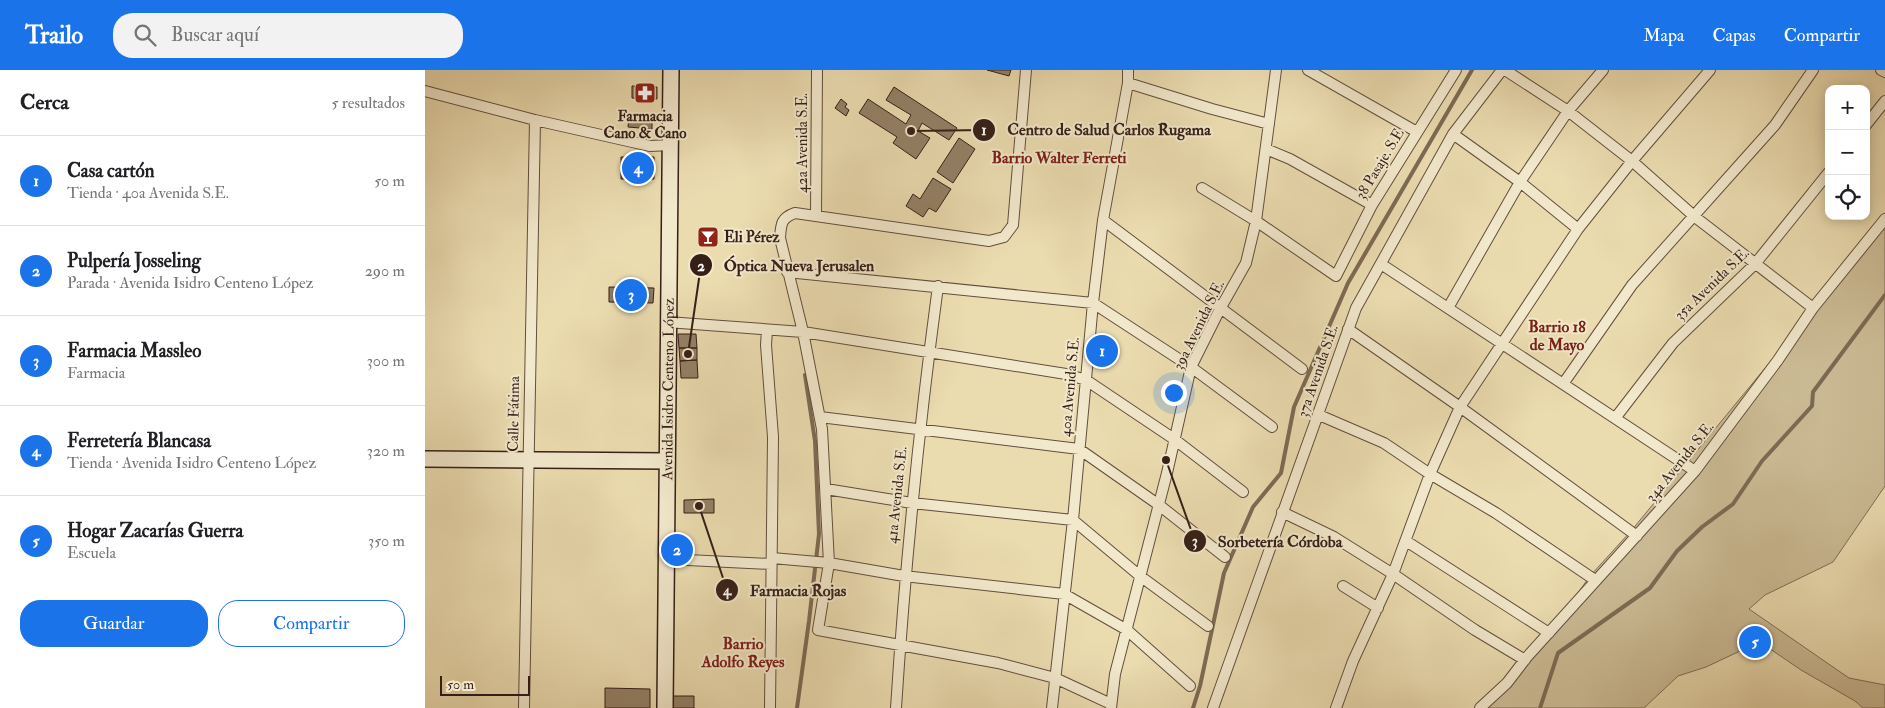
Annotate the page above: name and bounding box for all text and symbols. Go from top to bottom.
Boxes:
search box [113,13,463,58]
text: Trailo [25,20,83,51]
icon: search [131,21,159,49]
text: Buscar aquí [171,23,259,47]
text: Mapa [1643,24,1685,47]
text: Capas [1713,24,1756,47]
text: Compartir [1784,24,1860,47]
pharmacy icon: Farmacia Cano & Cano [633,81,657,105]
map controls [1825,85,1870,220]
button: + [1825,85,1870,130]
text: Cerca [20,89,69,116]
text: 5 resultados [331,93,405,113]
street label: 42a Avenida S.E. [793,93,812,193]
place label: Farmacia Cano & Cano [604,107,687,143]
callout: Centro de Salud Carlos Rugama [972,114,1220,145]
text: Centro de Salud Carlos Rugama [1007,120,1211,141]
text: 1 [981,121,987,140]
street label: 38 Pasaje. S.E [1351,125,1409,203]
button: − [1825,130,1870,175]
district label: Barrio Walter Ferreti [991,148,1127,168]
pin: 4 [622,149,654,187]
text: Casa cartón [67,159,155,183]
text: 1 [33,171,39,191]
text: 50 m [374,171,405,191]
button: locate [1825,175,1870,220]
text: Tienda · 40a Avenida S.E. [67,183,229,203]
bar icon: Eli Pérez [696,225,720,249]
place label: Eli Pérez [724,228,780,247]
street label: 35a Avenida S.E. [1671,244,1753,324]
text: Pulpería Josseling [67,249,201,273]
callout: Óptica Nueva Jerusalen [689,250,884,281]
text: Óptica Nueva Jerusalen [724,255,875,277]
text: 2 [697,257,705,276]
text: 2 [32,261,40,281]
text: 290 m [365,261,405,281]
text: Parada · Avenida Isidro Centeno López [67,273,313,293]
pin: 3 [615,276,647,314]
street label: 39a Avenida S.E. [1169,277,1229,373]
street label: Avenida Isidro Centeno López [658,298,679,481]
district label: Barrio 18 de Mayo [1528,317,1586,356]
street label: 37a Avenida S.E. [1293,322,1343,420]
pin: 1 [1086,332,1118,370]
street label: 40a Avenida S.E. [1056,336,1084,438]
text: Farmacia Massleo [67,339,201,363]
text: 3 [33,351,39,371]
text: 300 m [367,351,405,371]
text: Farmacia [67,363,125,383]
street label: Calle Fátima [504,375,524,452]
your location [1161,380,1187,406]
street label: 34a Avenida S.E. [1642,418,1718,506]
text: Ferretería Blancasa [67,429,211,453]
text: 4 [32,441,40,461]
text: 320 m [367,441,405,461]
street label: 41a Avenida S.E. [882,445,912,545]
text: Tienda · Avenida Isidro Centeno López [67,453,316,473]
text: Hogar Zacarías Guerra [67,519,243,543]
callout: Sorbetería Córdoba [1183,525,1352,556]
text: 5 [32,531,40,551]
text: 350 m [368,531,405,551]
pin: 2 [661,531,693,569]
text: 3 [1192,532,1198,551]
text: Sorbetería Córdoba [1218,532,1343,552]
text: Escuela [67,543,116,563]
callout: Farmacia Rojas [714,575,856,606]
text: 4 [722,581,732,600]
text: Farmacia Rojas [750,581,847,601]
button: Guardar [20,600,208,647]
button: Compartir [218,600,405,647]
pin: 5 [1739,623,1771,661]
district label: Barrio Adolfo Reyes [700,634,785,673]
scale bar [440,673,530,696]
text: 50 m [447,676,474,693]

